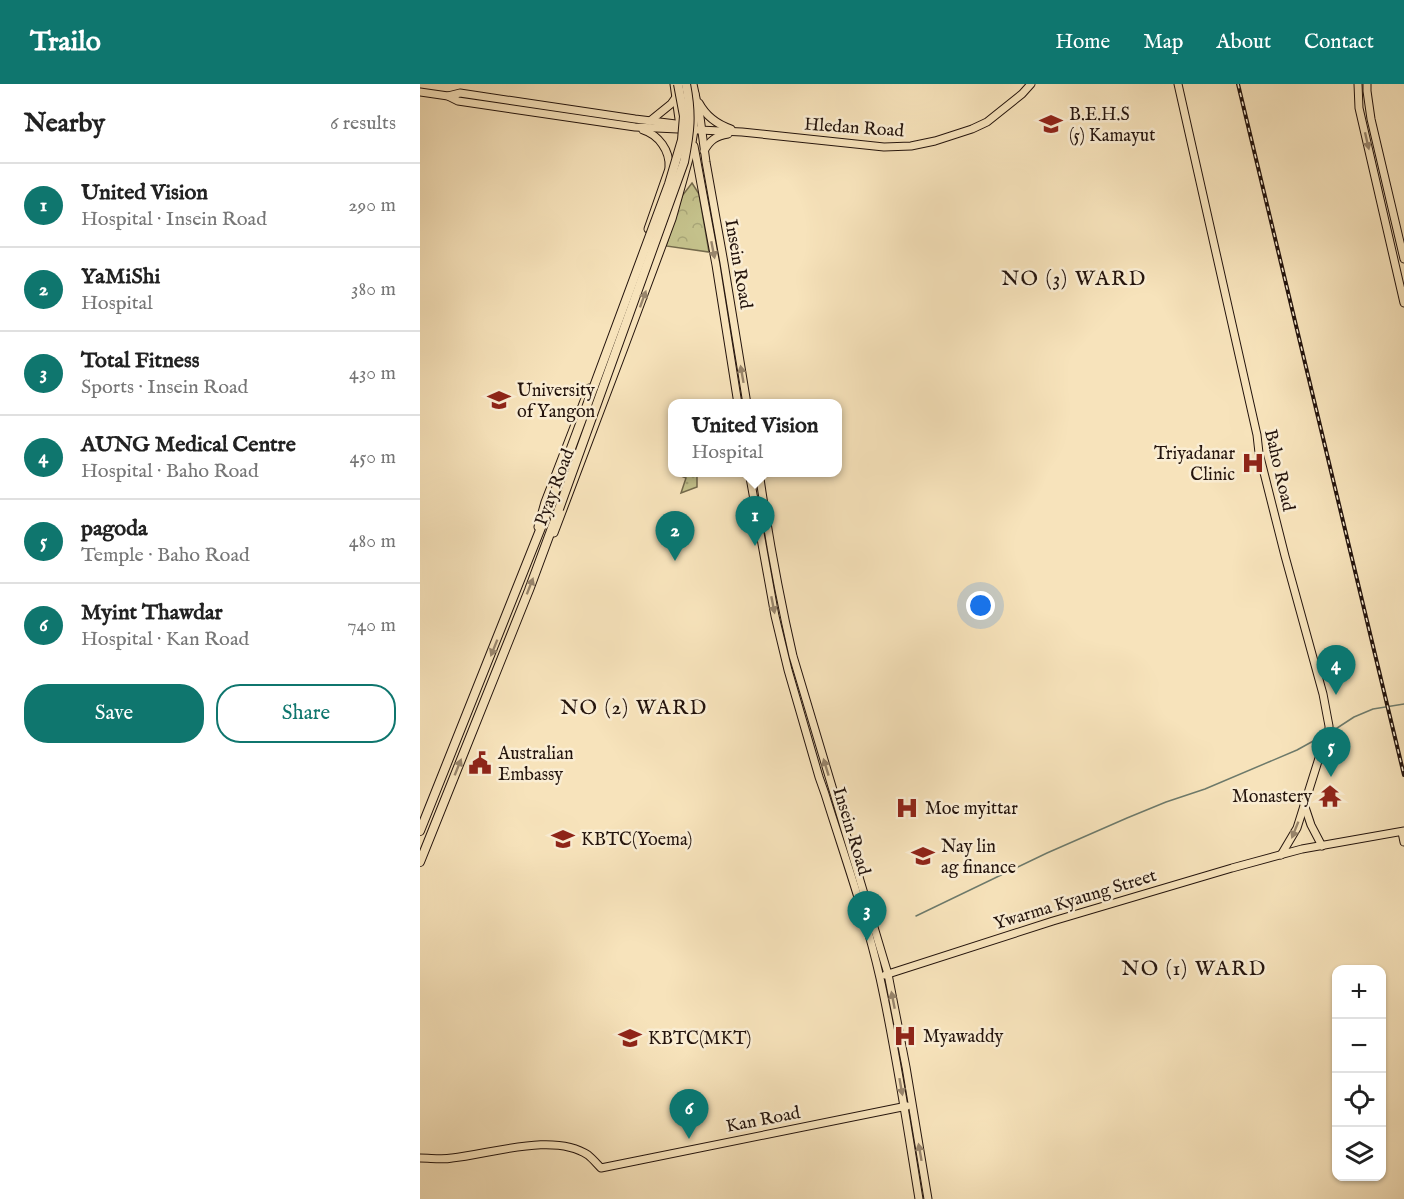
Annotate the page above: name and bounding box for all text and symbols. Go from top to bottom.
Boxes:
text: Trailo [30,25,101,60]
text: Home [1055,29,1110,56]
text: Map [1143,29,1183,56]
text: About [1216,29,1271,56]
text: Contact [1304,29,1374,56]
place label: B.E.H.S (5) Kamayut [1069,104,1155,148]
text: Nearby [24,107,105,140]
text: 6 results [330,111,396,136]
school or university icon: B.E.H.S (5) Kamayut [1038,111,1064,137]
street label: Hledan Road [803,114,905,143]
one-way arrow [1363,132,1372,151]
text: United Vision [81,179,208,207]
text: 1 [40,193,47,218]
text: 290 m [348,193,396,218]
text: Hospital · Insein Road [81,207,267,232]
street label: Insein Road [718,217,757,311]
one-way arrow [709,240,718,259]
text: YaMiShi [81,263,160,291]
district label: NO (3) WARD [1001,266,1147,293]
text: 2 [39,277,48,302]
text: 380 m [351,277,396,302]
one-way arrow [639,290,648,308]
text: Hospital [81,291,153,316]
text: Total Fitness [81,347,199,375]
text: 3 [40,361,47,386]
text: 430 m [349,361,396,386]
one-way arrow [737,364,746,383]
text: Sports · Insein Road [81,375,248,400]
place label: University of Yangon [517,380,596,424]
school or university icon: University of Yangon [486,387,512,413]
popup [668,399,842,477]
text: United Vision [691,412,819,440]
street label: Baho Road [1258,427,1299,514]
text: AUNG Medical Centre [81,431,296,459]
text: Hospital [691,440,763,465]
place label: Triyadanar Clinic [1154,443,1235,487]
text: 4 [39,445,48,470]
text: 450 m [349,445,396,470]
street label: Pyay Road [530,446,581,529]
hospital icon: Triyadanar Clinic [1240,450,1266,476]
text: Hospital · Baho Road [81,459,259,484]
pin: 1 [736,496,774,546]
pin: 2 [656,512,694,561]
text: pagoda [81,515,147,543]
text: 5 [40,529,47,554]
text: 480 m [349,529,396,554]
text: Temple · Baho Road [81,543,250,568]
one-way arrow [526,577,535,595]
your location [966,591,995,620]
one-way arrow [769,596,778,615]
text: Myint Thawdar [81,599,223,627]
text: 6 [39,613,48,638]
text: 740 m [347,613,396,638]
text: Hospital · Kan Road [81,627,249,652]
one-way arrow [489,640,499,658]
pin: 4 [1316,646,1356,695]
button: Save [24,684,204,743]
button: Share [216,684,396,743]
district label: NO (2) WARD [560,695,708,722]
pin: 5 [1312,728,1350,777]
place label: Australian Embassy [497,743,574,787]
public building icon: Australian Embassy [467,750,493,776]
one-way arrow [454,758,463,776]
one-way arrow [821,758,830,776]
temple icon: Monastery [1317,783,1343,809]
street label: Insein Road [826,785,875,879]
place label: Monastery [1232,786,1312,809]
hospital icon: Moe myittar [894,795,920,821]
place label: Moe myittar [925,798,1018,821]
one-way arrow [1290,821,1300,839]
school or university icon: KBTC(Yoema) [550,826,576,852]
place label: KBTC(Yoema) [581,829,692,852]
place label: Nay lin ag finance [941,836,1016,880]
school or university icon: Nay lin ag finance [910,843,936,869]
street label: Ywarma Kyaung Street [991,865,1160,936]
pin: 3 [848,892,886,941]
district label: NO (1) WARD [1121,956,1267,983]
map controls [1332,965,1386,1181]
button: + [1332,965,1386,1019]
one-way arrow [888,990,897,1009]
button: − [1332,1019,1386,1073]
hospital icon: Myawaddy [892,1023,918,1049]
school or university icon: KBTC(MKT) [617,1025,643,1051]
place label: Myawaddy [923,1026,1003,1049]
place label: KBTC(MKT) [648,1028,751,1051]
button: locate [1332,1073,1386,1127]
one-way arrow [897,1078,906,1097]
pin: 6 [670,1090,708,1139]
street label: Kan Road [724,1102,803,1139]
button: layers [1332,1127,1386,1181]
one-way arrow [915,1142,924,1161]

